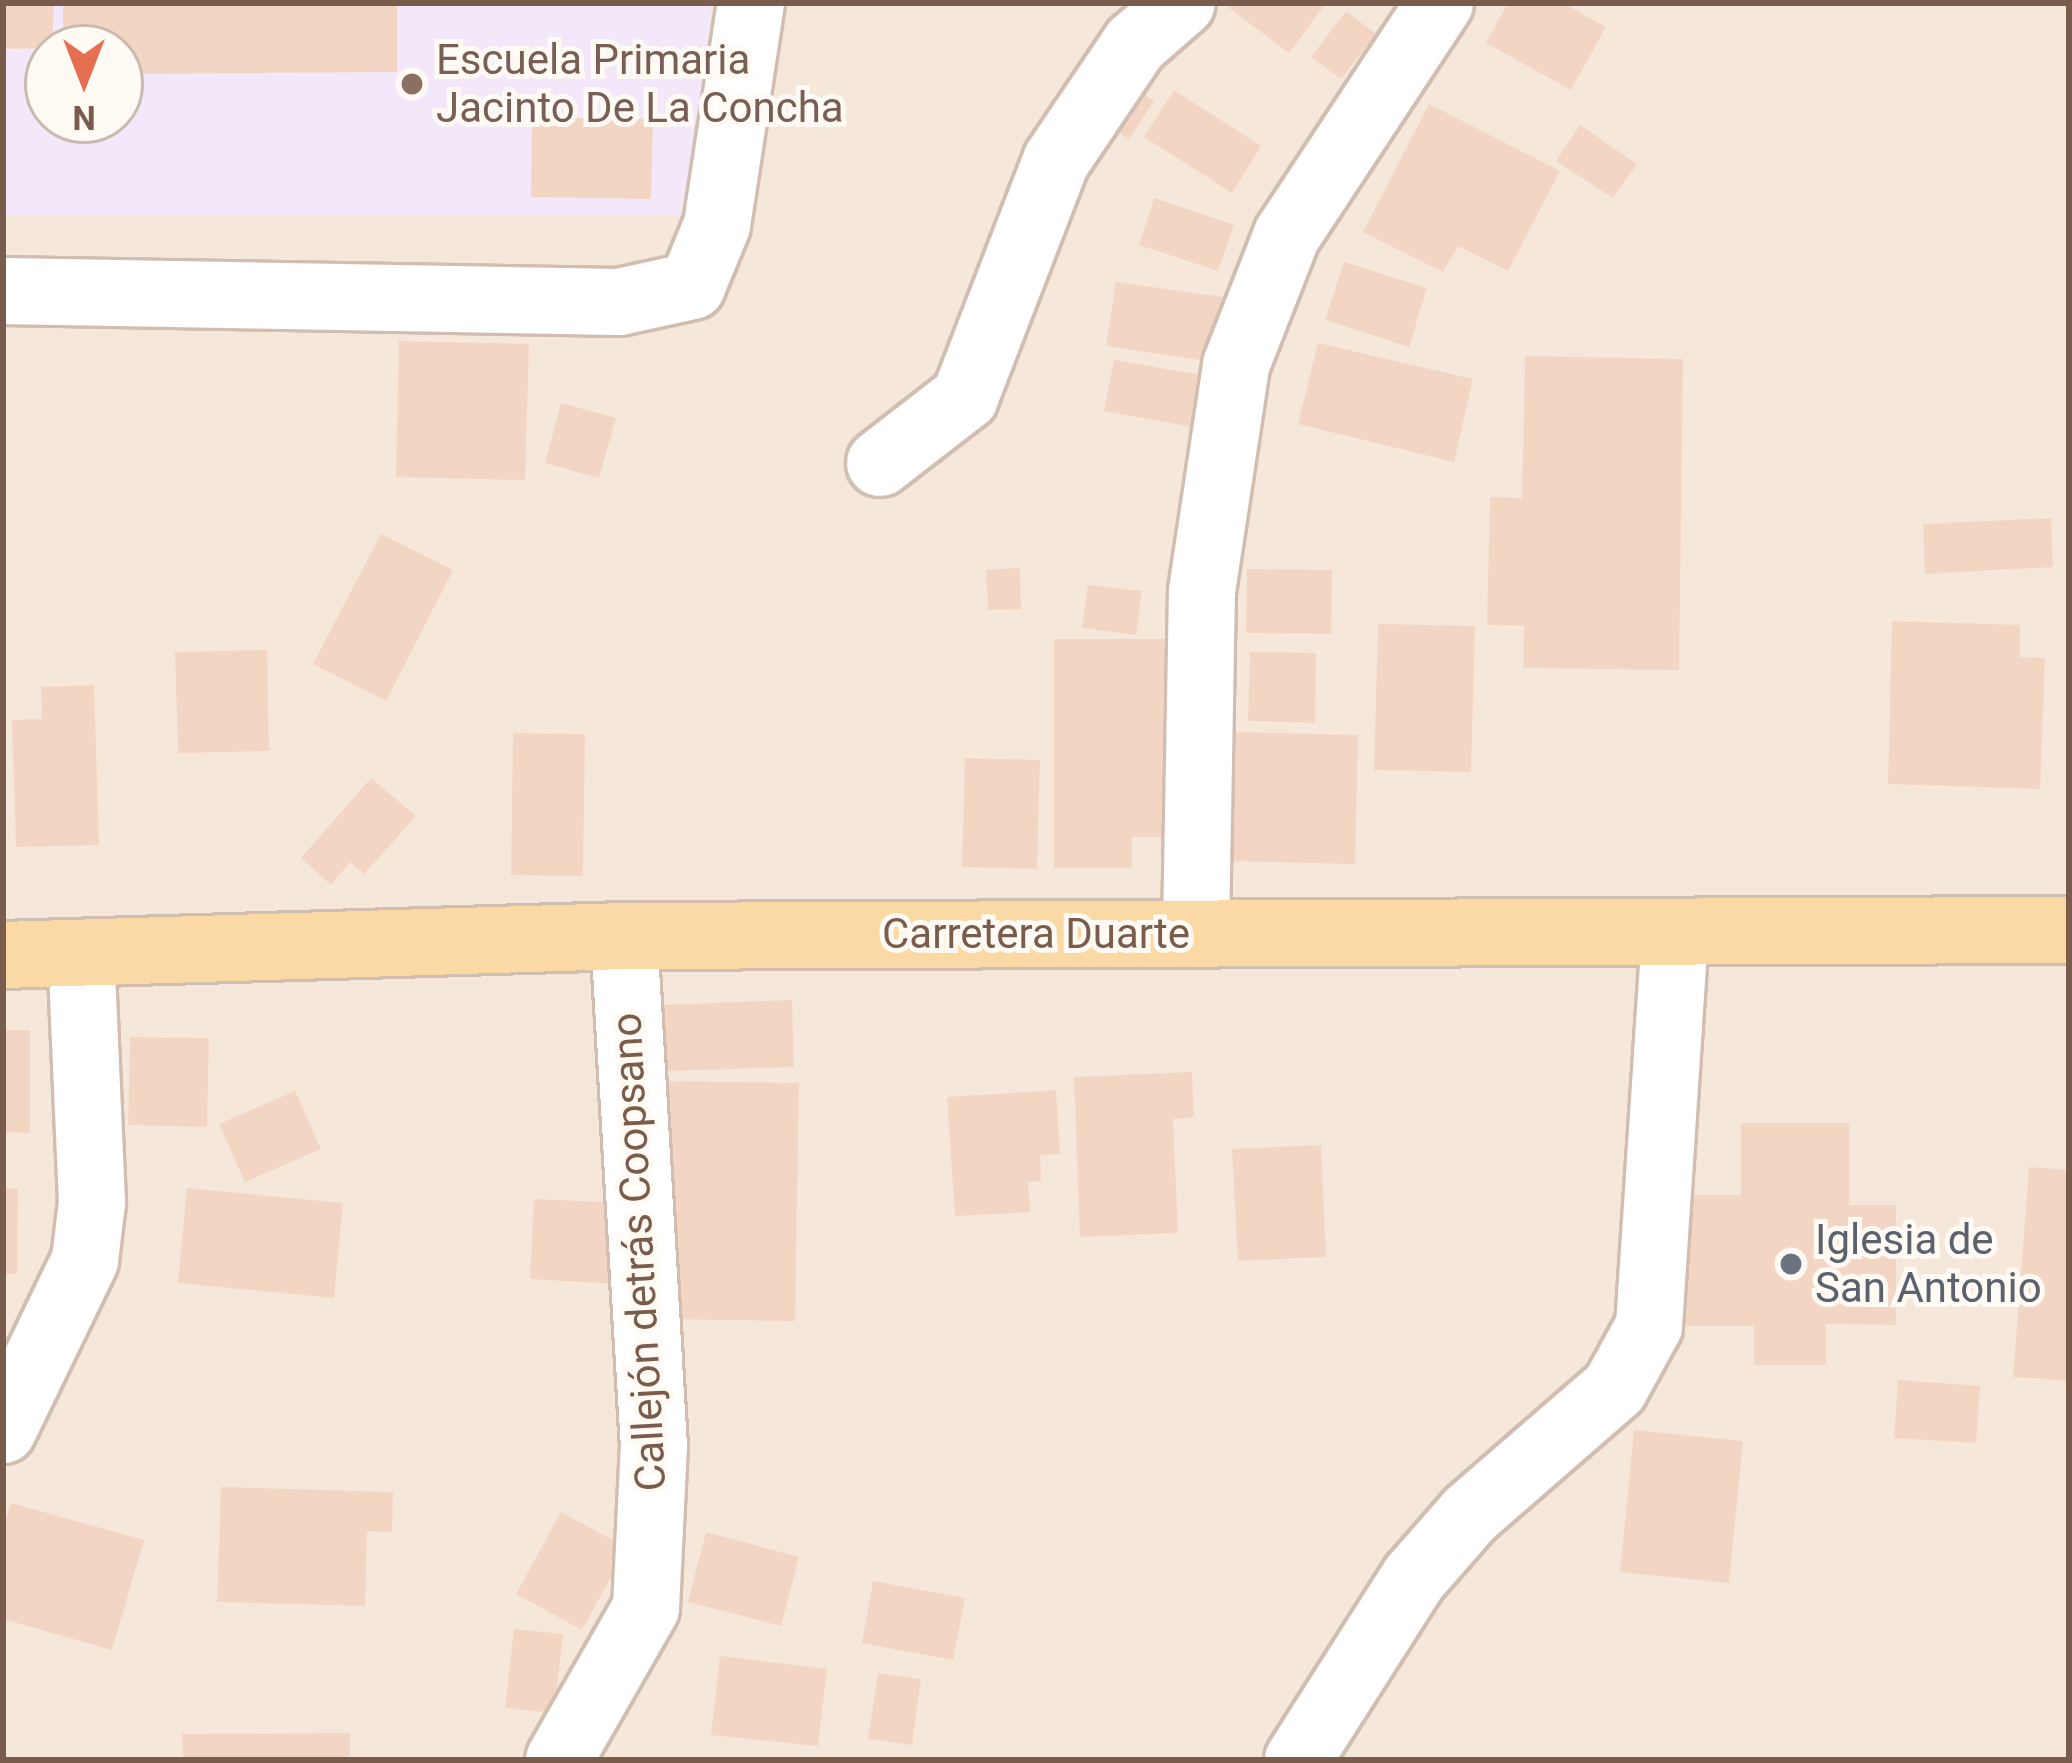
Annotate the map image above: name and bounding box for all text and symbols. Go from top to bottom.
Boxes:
north arrow [24,24,144,144]
place label: Escuela Primaria Jacinto De La Concha [436,35,844,134]
marker: Escuela Primaria Jacinto De La Concha [399,71,425,97]
text: N [72,98,96,137]
street label: Carretera Duarte [882,909,1190,959]
street label: Callejón detrás Coopsano [601,1011,677,1493]
place label: Iglesia de San Antonio [1815,1215,2042,1314]
marker: Iglesia de San Antonio [1778,1251,1804,1277]

